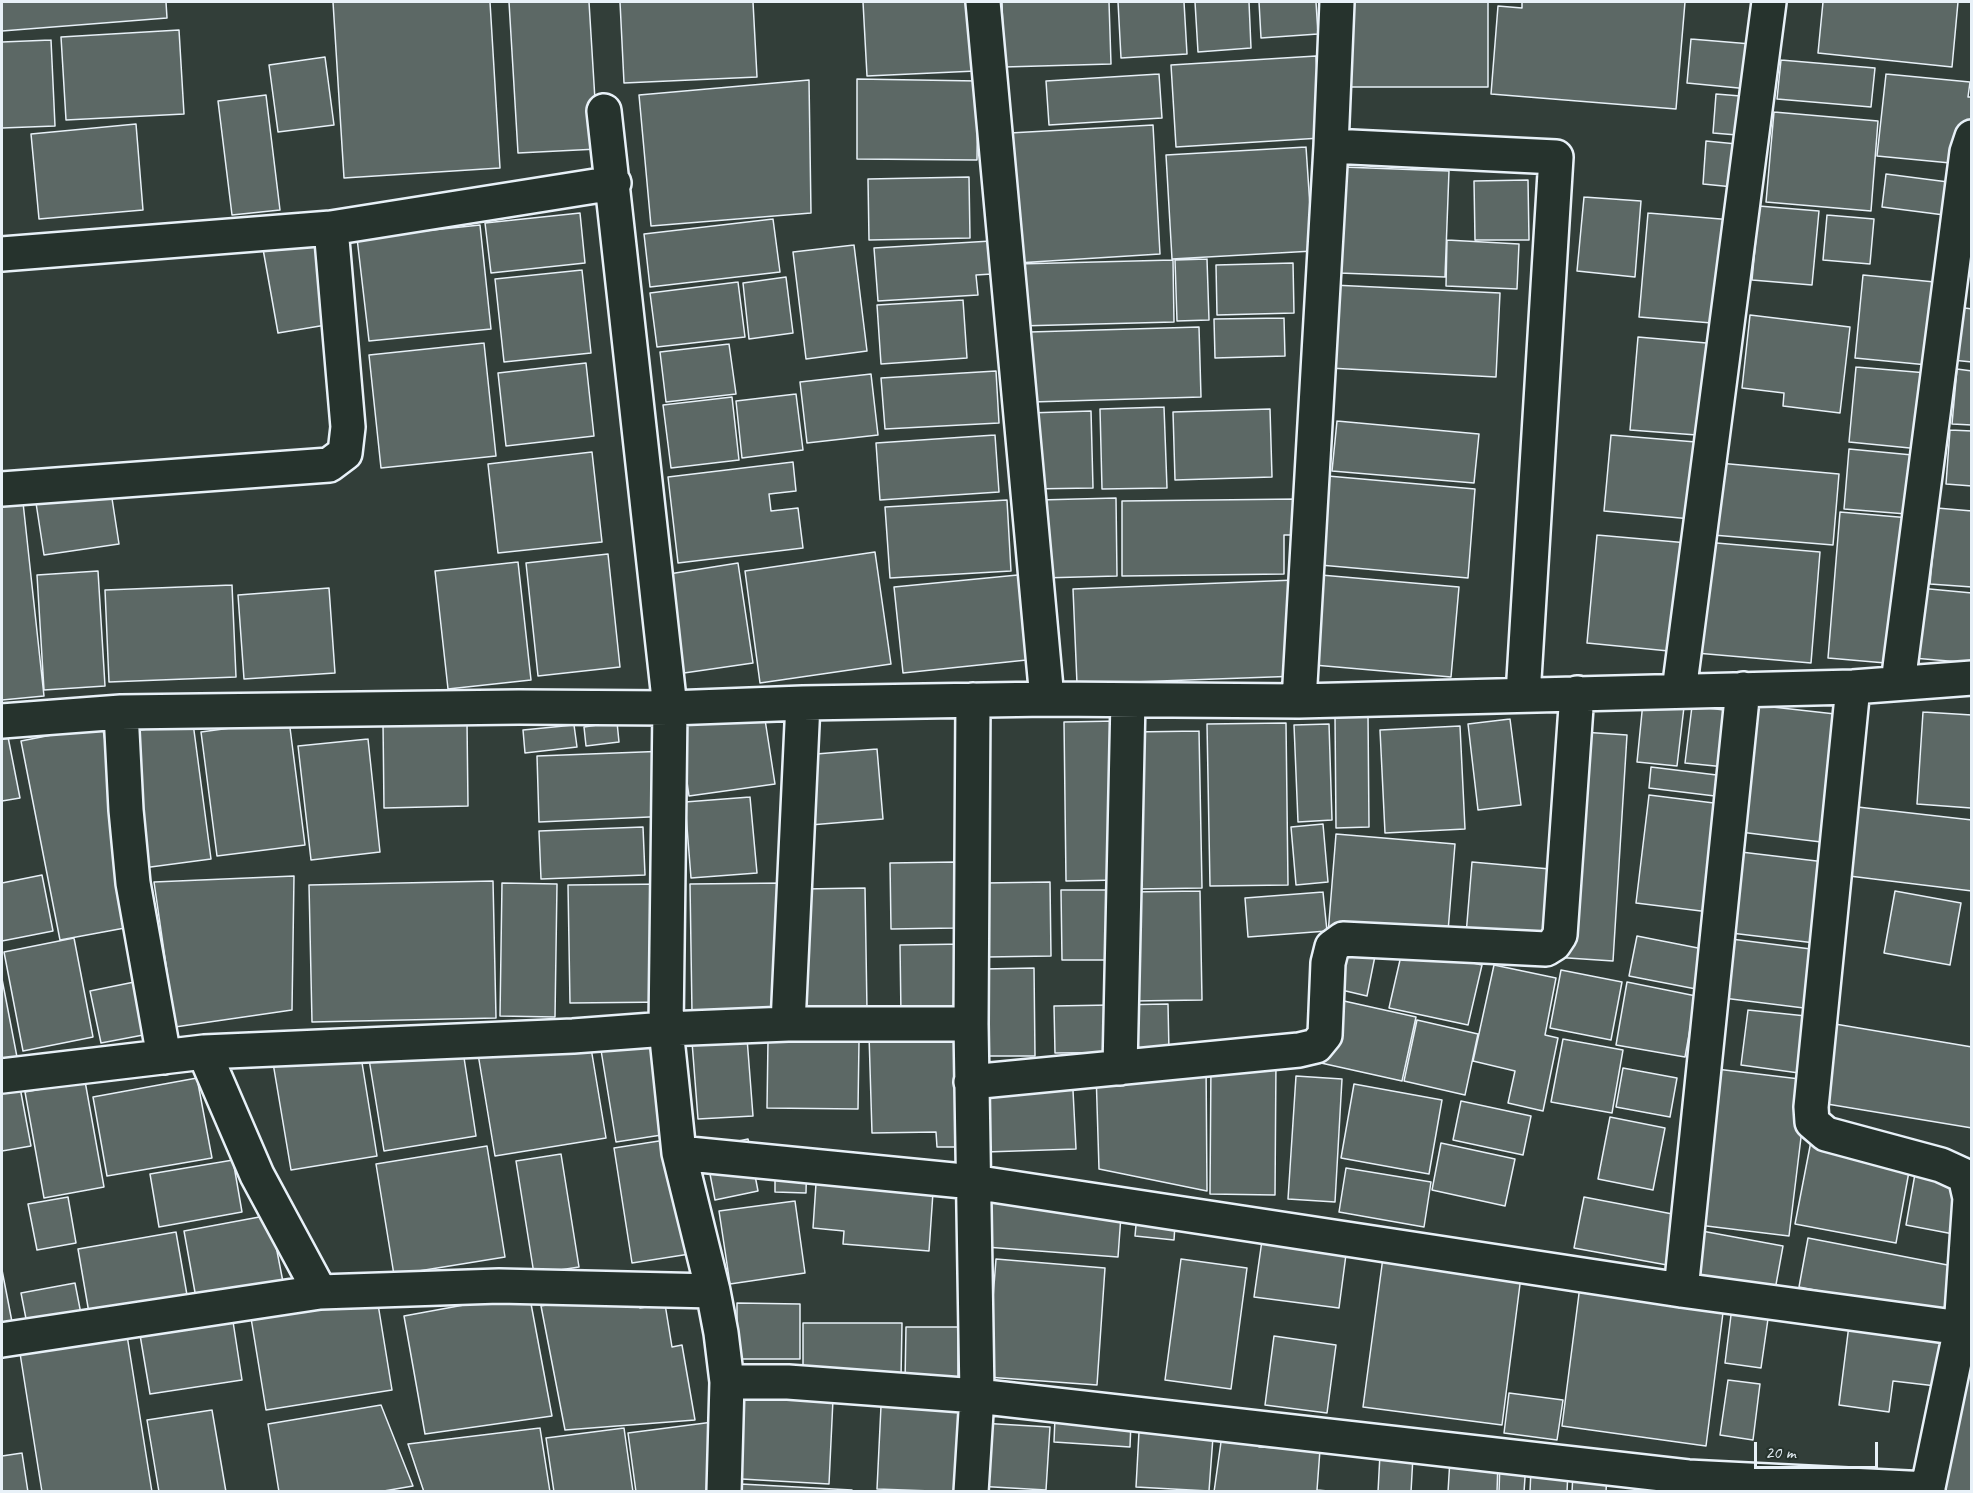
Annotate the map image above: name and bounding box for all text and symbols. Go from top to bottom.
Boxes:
scale bar [1757,1430,1882,1468]
text: 20 m [1765,1441,1796,1463]

